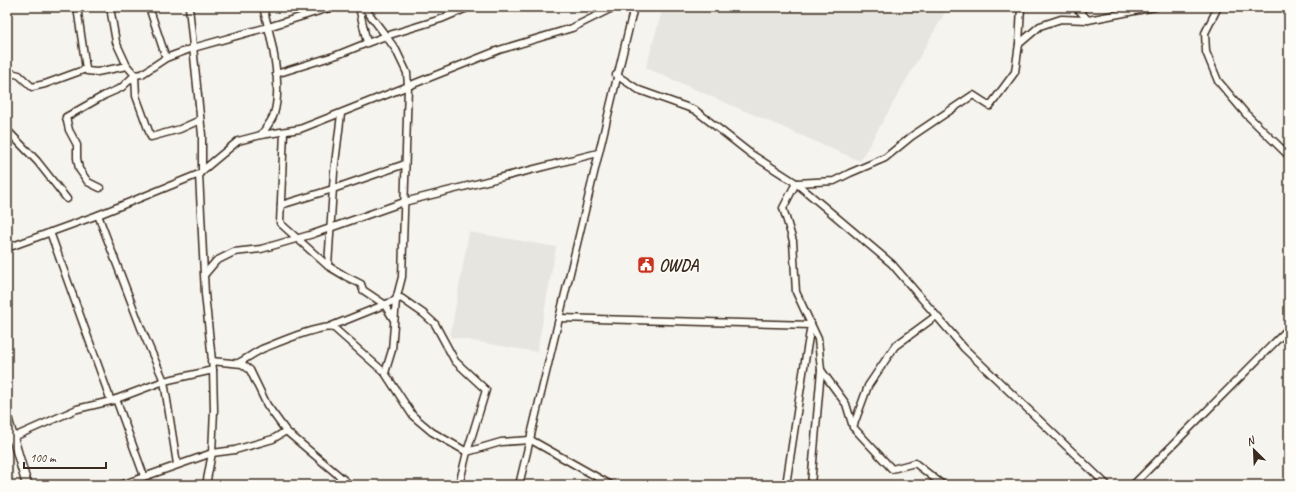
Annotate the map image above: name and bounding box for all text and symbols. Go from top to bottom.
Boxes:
public building icon: OWDA [636,255,656,275]
place label: OWDA [659,255,699,276]
north arrow [1234,430,1274,470]
text: N [1244,432,1258,449]
scale bar [24,444,106,470]
text: 100 m [30,450,57,466]

